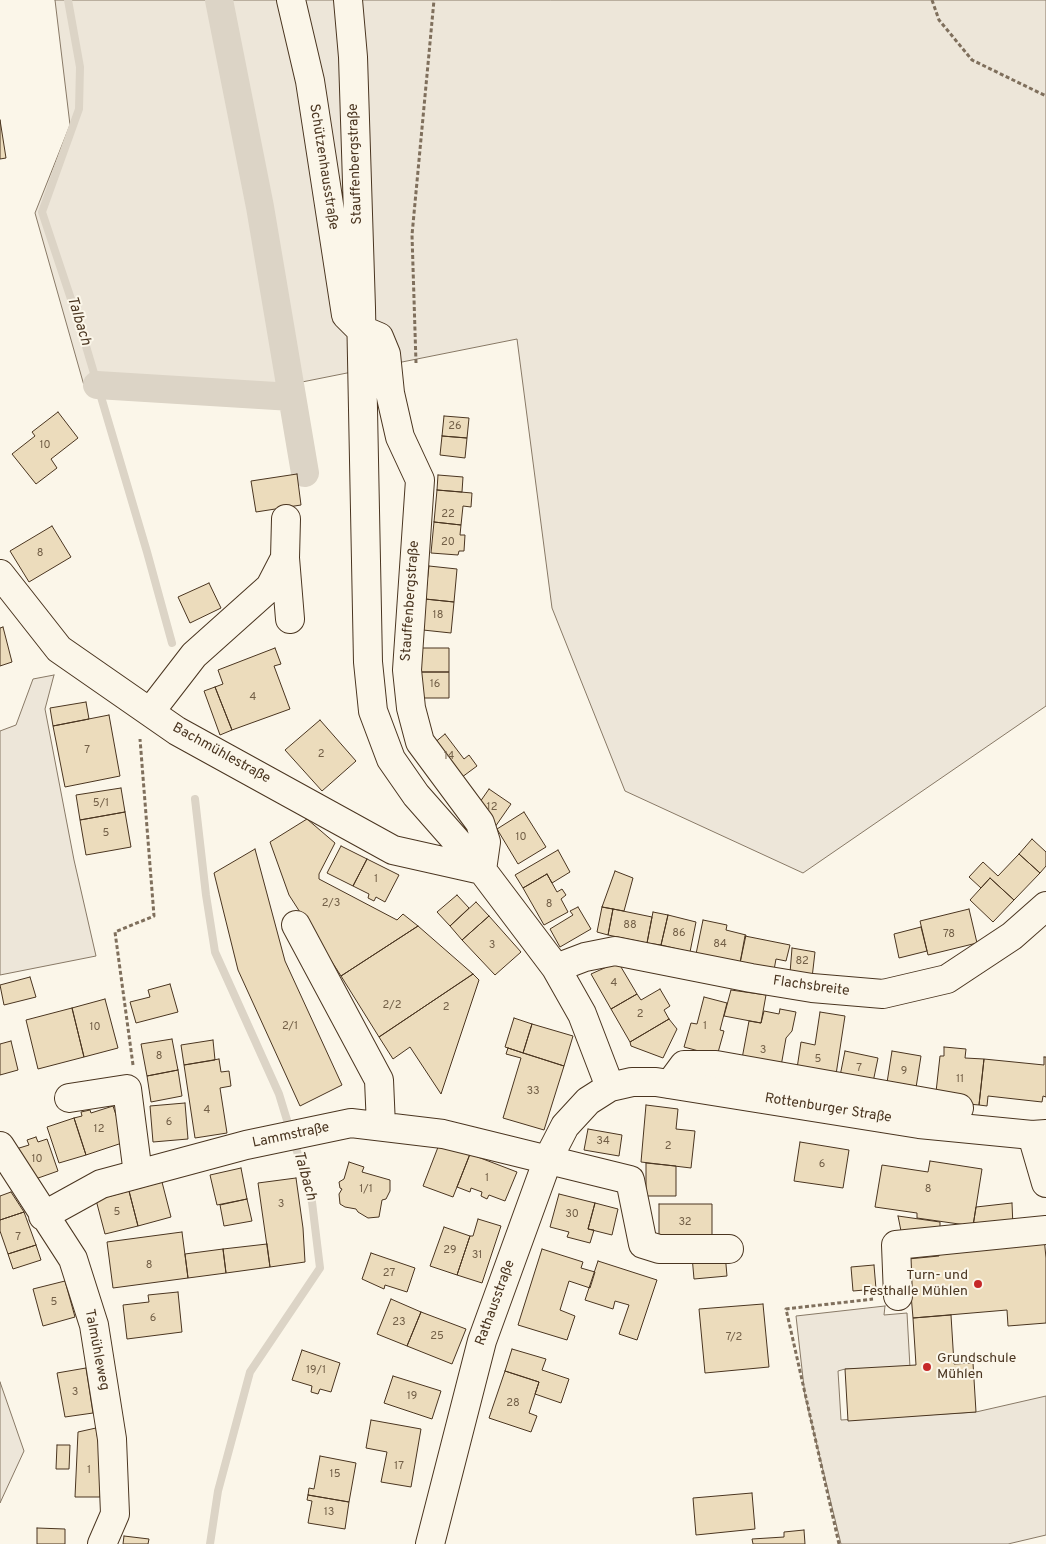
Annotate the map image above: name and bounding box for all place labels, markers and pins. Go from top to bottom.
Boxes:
place label: Turn- und Festhalle Mühlen [863,1268,968,1300]
marker: Turn- und Festhalle Mühlen [972,1278,984,1290]
place label: Grundschule Mühlen [937,1351,1016,1384]
marker: Grundschule Mühlen [921,1361,933,1373]

